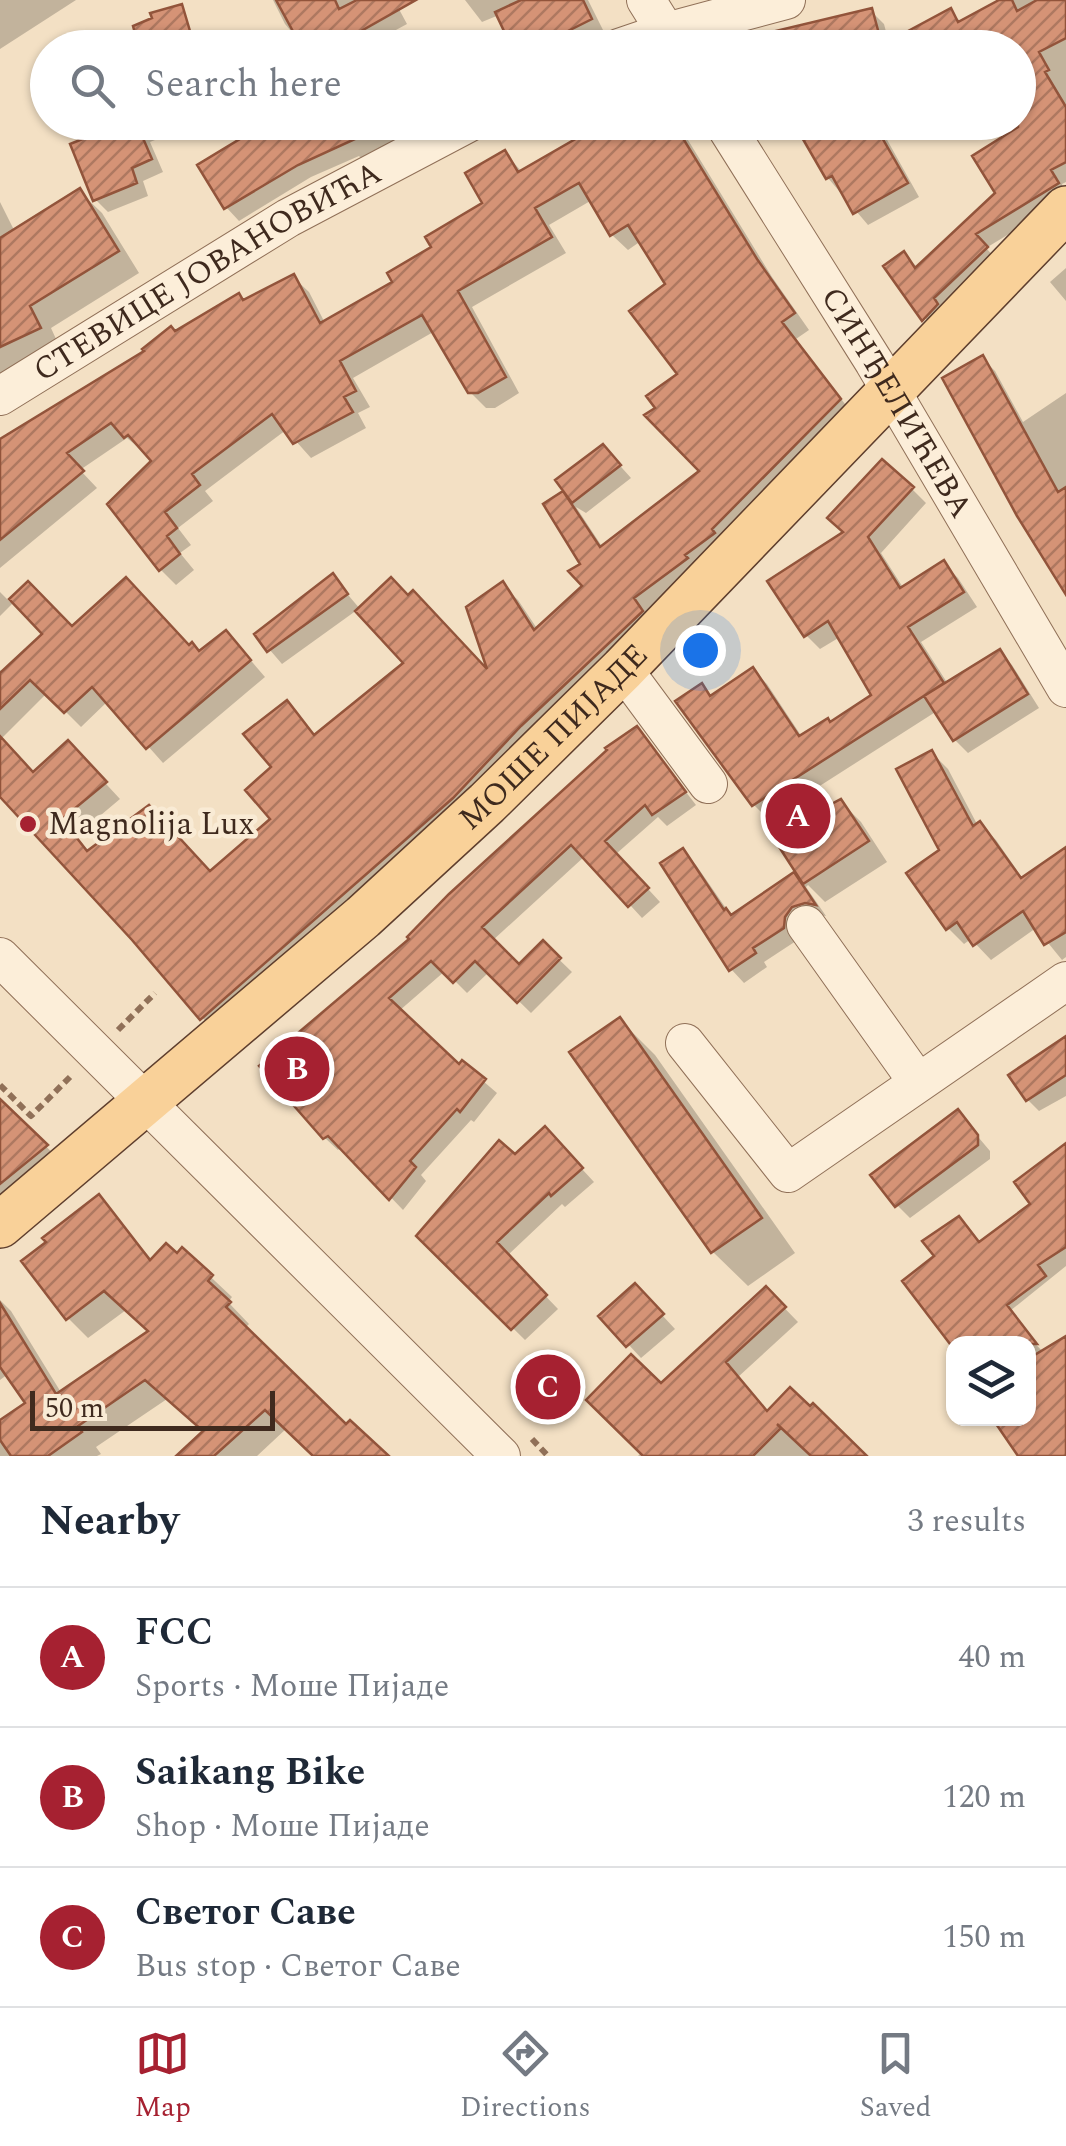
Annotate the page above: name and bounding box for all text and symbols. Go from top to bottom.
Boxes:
search box [30,30,1036,140]
text: Search here [145,56,342,114]
icon: search [65,58,120,113]
street label: СТЕВИЦЕ ЈОВАНОВИЋА [24,148,390,394]
street label: СИНЂЕЛИЋЕВА [808,277,985,527]
your location [675,625,726,676]
street label: МОШЕ ПИЈАДЕ [447,632,660,842]
pin: A [766,778,830,854]
place label: Magnolija Lux [48,800,255,849]
marker: Magnolija Lux [17,813,39,835]
pin: B [264,1032,330,1106]
map controls [946,1336,1036,1426]
button: layers [946,1336,1036,1426]
pin: C [516,1350,580,1424]
scale bar [30,1386,275,1430]
text: 50 m [45,1387,104,1430]
text: Nearby [40,1490,179,1553]
text: 3 results [907,1497,1026,1546]
text: FCC [135,1604,213,1662]
text: A [60,1633,85,1682]
text: 40 m [958,1633,1026,1682]
text: Sports · Моше Пијаде [135,1662,449,1711]
text: Saikang Bike [135,1744,365,1802]
text: B [61,1773,84,1822]
text: 120 m [942,1773,1026,1822]
text: Shop · Моше Пијаде [135,1802,430,1851]
text: Светог Саве [135,1884,356,1942]
text: C [61,1913,84,1962]
text: 150 m [942,1913,1026,1962]
text: Bus stop · Светог Саве [135,1942,461,1991]
tab: Map [135,2026,191,2129]
tab: Directions [460,2026,591,2129]
tab: Saved [860,2026,931,2129]

